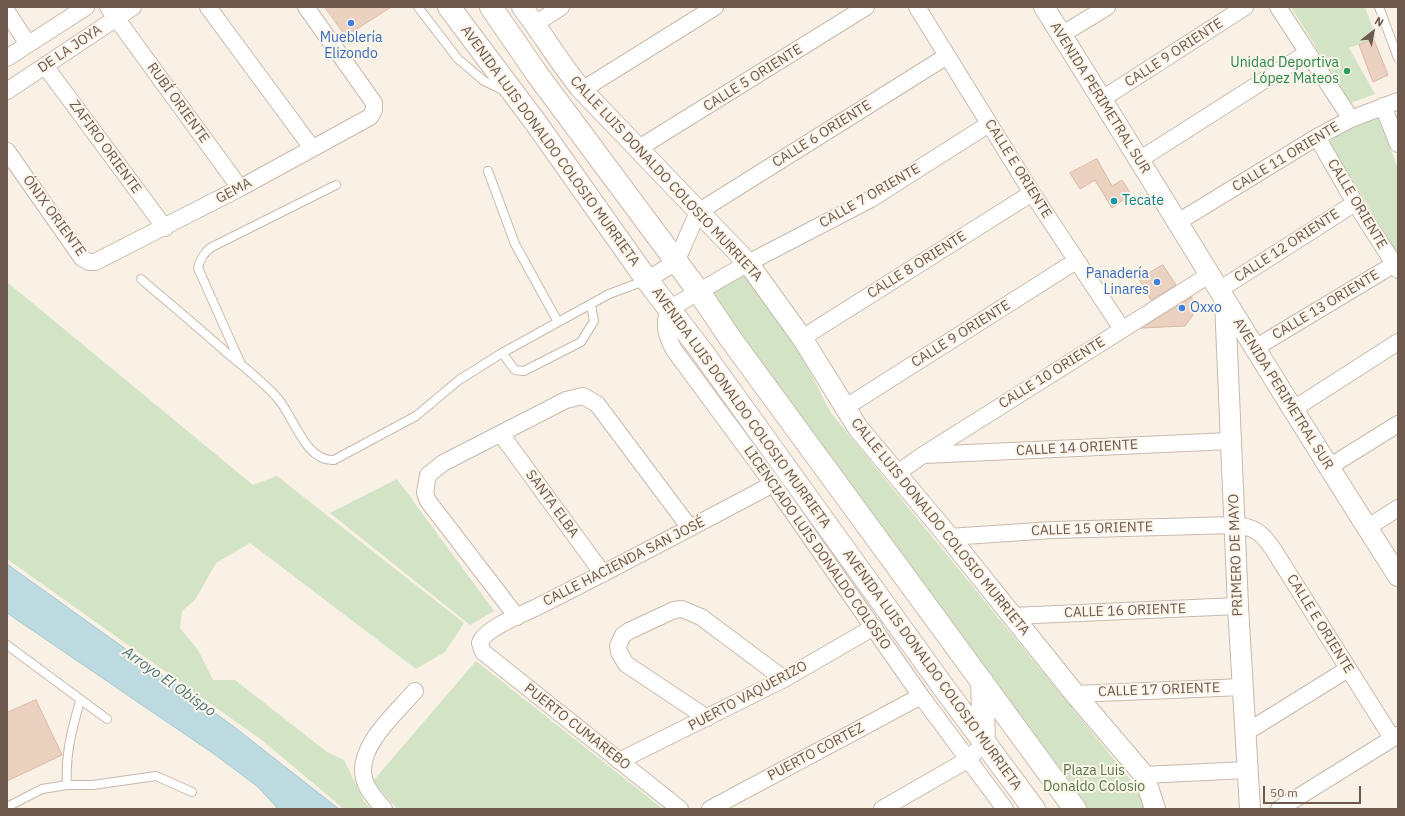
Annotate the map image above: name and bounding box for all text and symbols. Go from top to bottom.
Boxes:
north arrow [1353,12,1393,52]
text: N [1372,14,1386,30]
street label: CALLE 9 ORIENTE [1122,15,1226,91]
marker: Mueblería Elizondo [346,18,356,28]
street label: AVENIDA PERIMETRAL SUR [1046,19,1154,177]
street label: DE LA JOYA [35,21,105,77]
street label: AVENIDA LUIS DONALDO COLOSIO MURRIETA [457,22,643,270]
place label: Mueblería Elizondo [320,30,382,62]
street label: CALLE 5 ORIENTE [700,41,806,115]
place label: Unidad Deportiva López Mateos [1230,55,1339,88]
street label: RUBÍ ORIENTE [143,60,213,146]
marker: Unidad Deportiva López Mateos [1342,66,1352,76]
street label: CALLE LUIS DONALDO COLOSIO MURRIETA [566,73,766,285]
street label: ZAFIRO ORIENTE [66,97,144,197]
street label: CALLE 6 ORIENTE [769,97,875,171]
street label: CALLE E ORIENTE [981,116,1055,222]
street label: CALLE 11 ORIENTE [1229,118,1343,196]
street label: CALLE ORIENTE [1324,156,1390,252]
street label: CALLE 7 ORIENTE [817,160,923,232]
street label: ÓNIX ORIENTE [19,172,89,260]
street label: GEMA [213,175,255,207]
place label: Tecate [1122,193,1164,209]
marker: Tecate [1109,196,1119,206]
street label: CALLE 12 ORIENTE [1231,206,1343,286]
street label: CALLE 8 ORIENTE [864,228,970,302]
place label: Panadería Linares [1086,266,1149,298]
street label: CALLE 13 ORIENTE [1269,266,1383,344]
marker: Panadería Linares [1152,277,1162,287]
street label: AVENIDA LUIS DONALDO COLOSIO MURRIETA [648,284,834,532]
street label: CALLE 9 ORIENTE [908,297,1014,371]
place label: Oxxo [1190,300,1222,316]
marker: Oxxo [1177,303,1187,313]
street label: AVENIDA PERIMETRAL SUR [1229,315,1337,473]
street label: CALLE 10 ORIENTE [996,334,1108,412]
street label: CALLE LUIS DONALDO COLOSIO MURRIETA [847,415,1033,639]
street label: CALLE 14 ORIENTE [1016,436,1138,460]
street label: LICENCIADO LUIS DONALDO COLOSIO [740,443,894,653]
street label: SANTA ELBA [522,467,582,541]
street label: PRIMERO DE MAYO [1225,493,1247,617]
street label: CALLE HACIENDA SAN JOSÉ [540,514,708,610]
street label: CALLE 15 ORIENTE [1031,518,1153,540]
street label: AVENIDA LUIS DONALDO COLOSIO MURRIETA [839,546,1025,794]
street label: CALLE E ORIENTE [1283,571,1357,677]
street label: CALLE 16 ORIENTE [1064,600,1186,622]
water label: Arroyo El Obispo [119,643,219,721]
street label: PUERTO VAQUERIZO [686,658,810,734]
street label: CALLE 17 ORIENTE [1098,679,1220,701]
street label: PUERTO CUMAREBO [520,680,634,774]
street label: PUERTO CORTEZ [765,719,867,785]
park label: Plaza Luis Donaldo Colosio [1043,763,1145,796]
scale bar [1265,778,1363,804]
text: 50 m [1270,785,1298,800]

